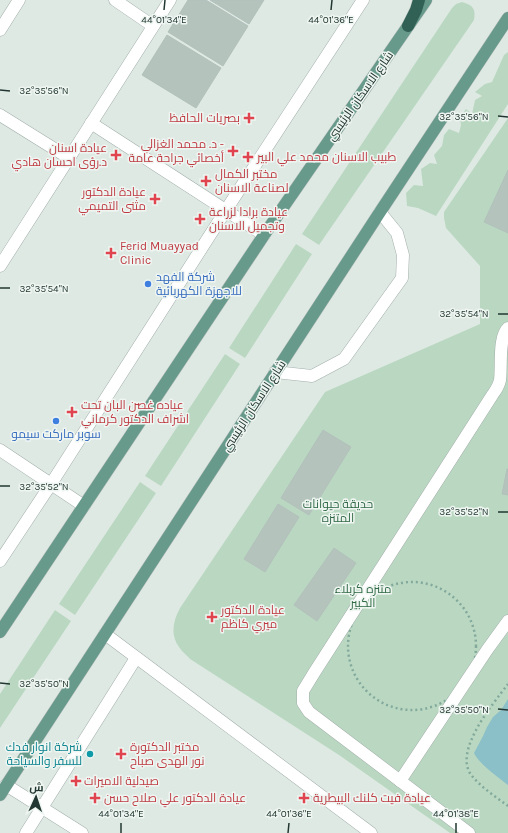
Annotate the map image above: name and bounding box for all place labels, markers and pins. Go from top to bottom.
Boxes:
place label: بصريات الحافظ [169,111,240,125]
marker: بصريات الحافظ [243,112,255,124]
place label: د. محمد الغزالي - أخصائي جراحة عامة [128,137,224,168]
place label: عيادة اسنان د.رؤى احسان هادي [12,141,107,172]
marker: د. محمد الغزالي - أخصائي جراحة عامة [227,145,239,157]
marker: عيادة اسنان د.رؤى احسان هادي [110,149,122,161]
place label: طبيب الاسنان محمد علي البير [256,150,397,167]
marker: طبيب الاسنان محمد علي البير [242,151,254,163]
place label: مختبر الكمال لصناعة الاسنان [215,167,288,195]
marker: مختبر الكمال لصناعة الاسنان [200,175,212,187]
place label: عيادة الدكتور مثنى التميمي [78,185,146,216]
marker: عيادة الدكتور مثنى التميمي [149,193,161,205]
place label: عيادة برادا لزراعة وتجميل الاسنان [209,205,288,233]
marker: عيادة برادا لزراعة وتجميل الاسنان [194,213,206,225]
place label: Ferid Muayyad Clinic [120,239,199,267]
marker: Ferid Muayyad Clinic [105,247,117,259]
place label: شركة الفهد للاجهزة الكهربائية [156,270,242,298]
marker: شركة الفهد للاجهزة الكهربائية [143,279,153,289]
place label: عياده غصن البان تحت اشراف الدكتور كرماني [81,398,189,429]
marker: عياده غصن البان تحت اشراف الدكتور كرماني [66,406,78,418]
marker: سوبر ماركت سيمو [51,416,61,426]
place label: سوبر ماركت سيمو [11,427,101,441]
place label: عيادة الدكتور ميري كاظم [220,603,285,634]
marker: عيادة الدكتور ميري كاظم [206,611,218,623]
place label: شركة انوار فدك للسفر والسياحة [6,740,82,768]
place label: مختبر الدكتورة نور الهدى صباح [130,740,205,769]
marker: مختبر الدكتورة نور الهدى صباح [115,748,127,760]
marker: شركة انوار فدك للسفر والسياحة [85,749,95,759]
place label: صيدلية الاميرات [84,774,159,788]
marker: صيدلية الاميرات [71,776,81,786]
place label: عيادة الدكتور علي صلاح حسن [104,791,246,808]
place label: عيادة فيت كلنك البيطرية [313,791,431,805]
marker: عيادة الدكتور علي صلاح حسن [89,792,101,804]
marker: عيادة فيت كلنك البيطرية [298,792,310,804]

